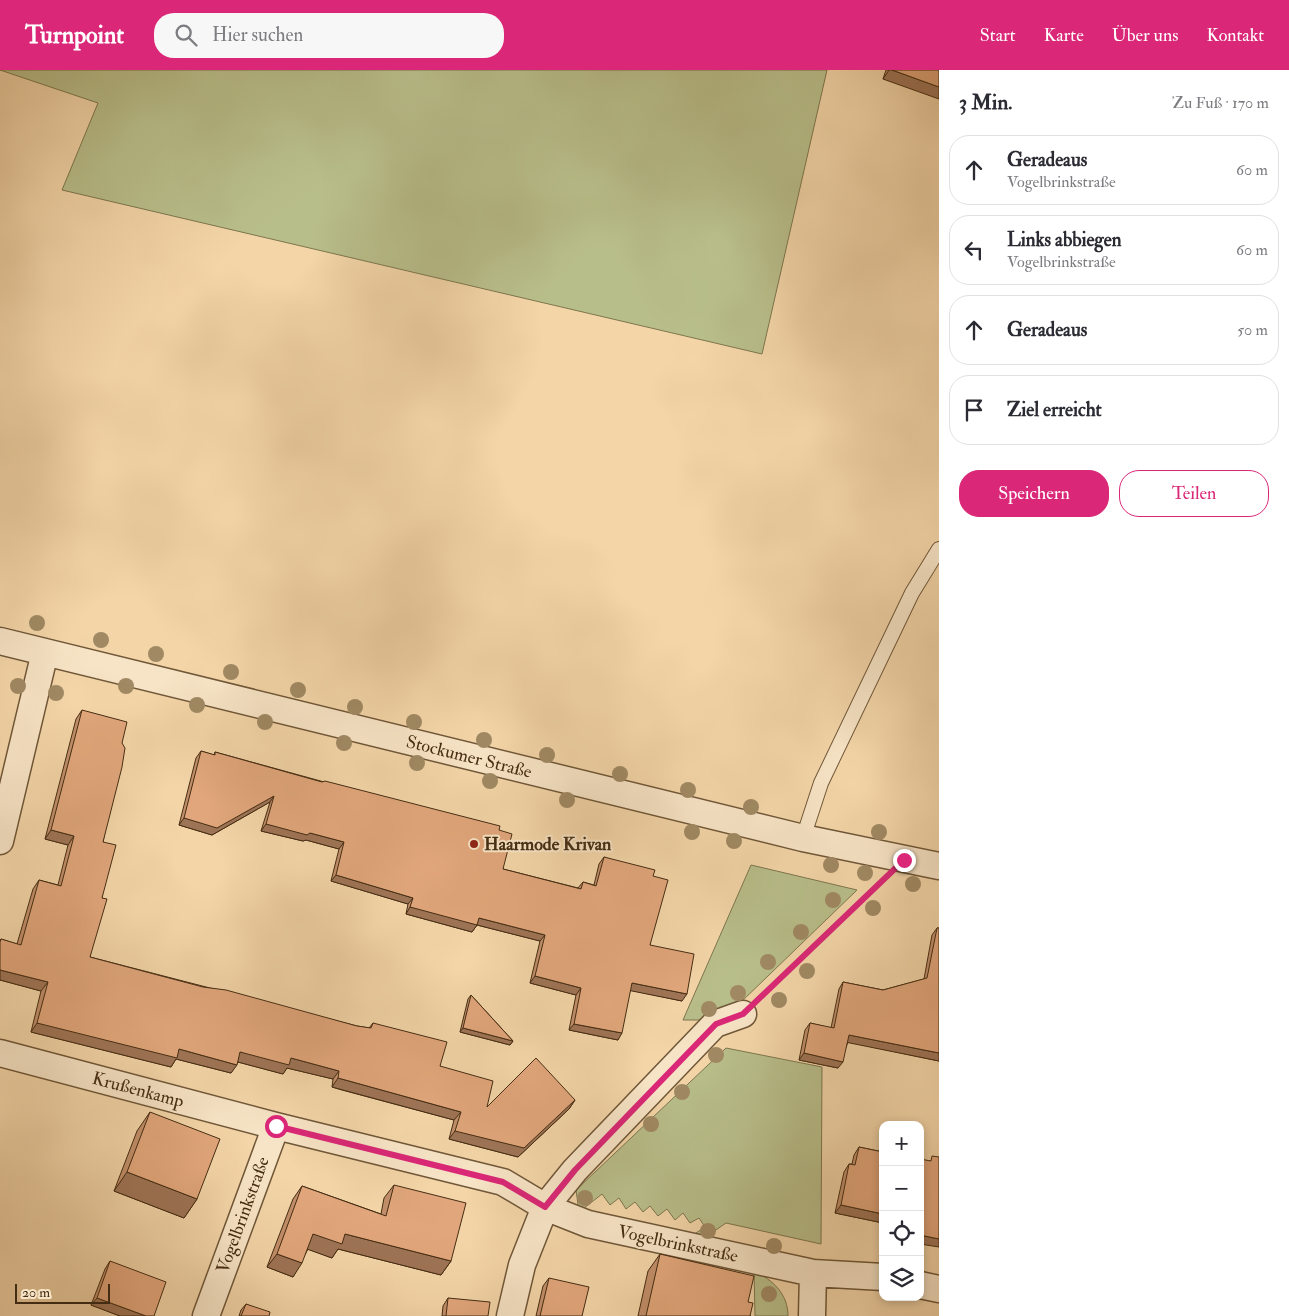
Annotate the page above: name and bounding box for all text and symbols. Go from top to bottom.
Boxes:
search box [154,13,504,58]
text: Turnpoint [25,20,124,51]
icon: search [172,21,200,49]
text: Hier suchen [212,23,303,47]
text: Start [980,24,1016,47]
text: Karte [1044,24,1084,47]
text: Über uns [1112,24,1178,47]
text: Kontakt [1206,24,1264,47]
text: 3 Min. [959,89,1012,116]
text: Zu Fuß · 170 m [1172,93,1269,113]
text: Geradeaus [1007,148,1087,172]
icon: ahead [960,156,988,184]
text: 60 m [1236,160,1268,180]
text: Vogelbrinkstraße [1007,172,1116,192]
text: Links abbiegen [1007,228,1121,252]
icon: left [960,236,988,264]
text: 60 m [1236,240,1268,260]
text: Vogelbrinkstraße [1007,252,1116,272]
icon: ahead [960,316,988,344]
text: Geradeaus [1007,318,1087,342]
text: 50 m [1237,320,1268,340]
icon: arrive [960,396,988,424]
text: Ziel erreicht [1007,398,1102,422]
button: Speichern [959,470,1109,517]
button: Teilen [1119,470,1269,517]
street label: Stockumer Straße [404,730,535,784]
place label: Haarmode Krivan [484,833,612,856]
marker: Haarmode Krivan [468,838,480,850]
route end [893,849,916,872]
street label: Krußenkamp [90,1067,186,1113]
route start [265,1115,288,1138]
map controls [879,1121,924,1301]
button: + [879,1121,924,1166]
street label: Vogelbrinkstraße [211,1153,275,1276]
button: − [879,1166,924,1211]
button: locate [879,1211,924,1256]
street label: Vogelbrinkstraße [616,1220,741,1268]
button: layers [879,1256,924,1301]
scale bar [15,1281,110,1304]
text: 20 m [22,1284,50,1301]

